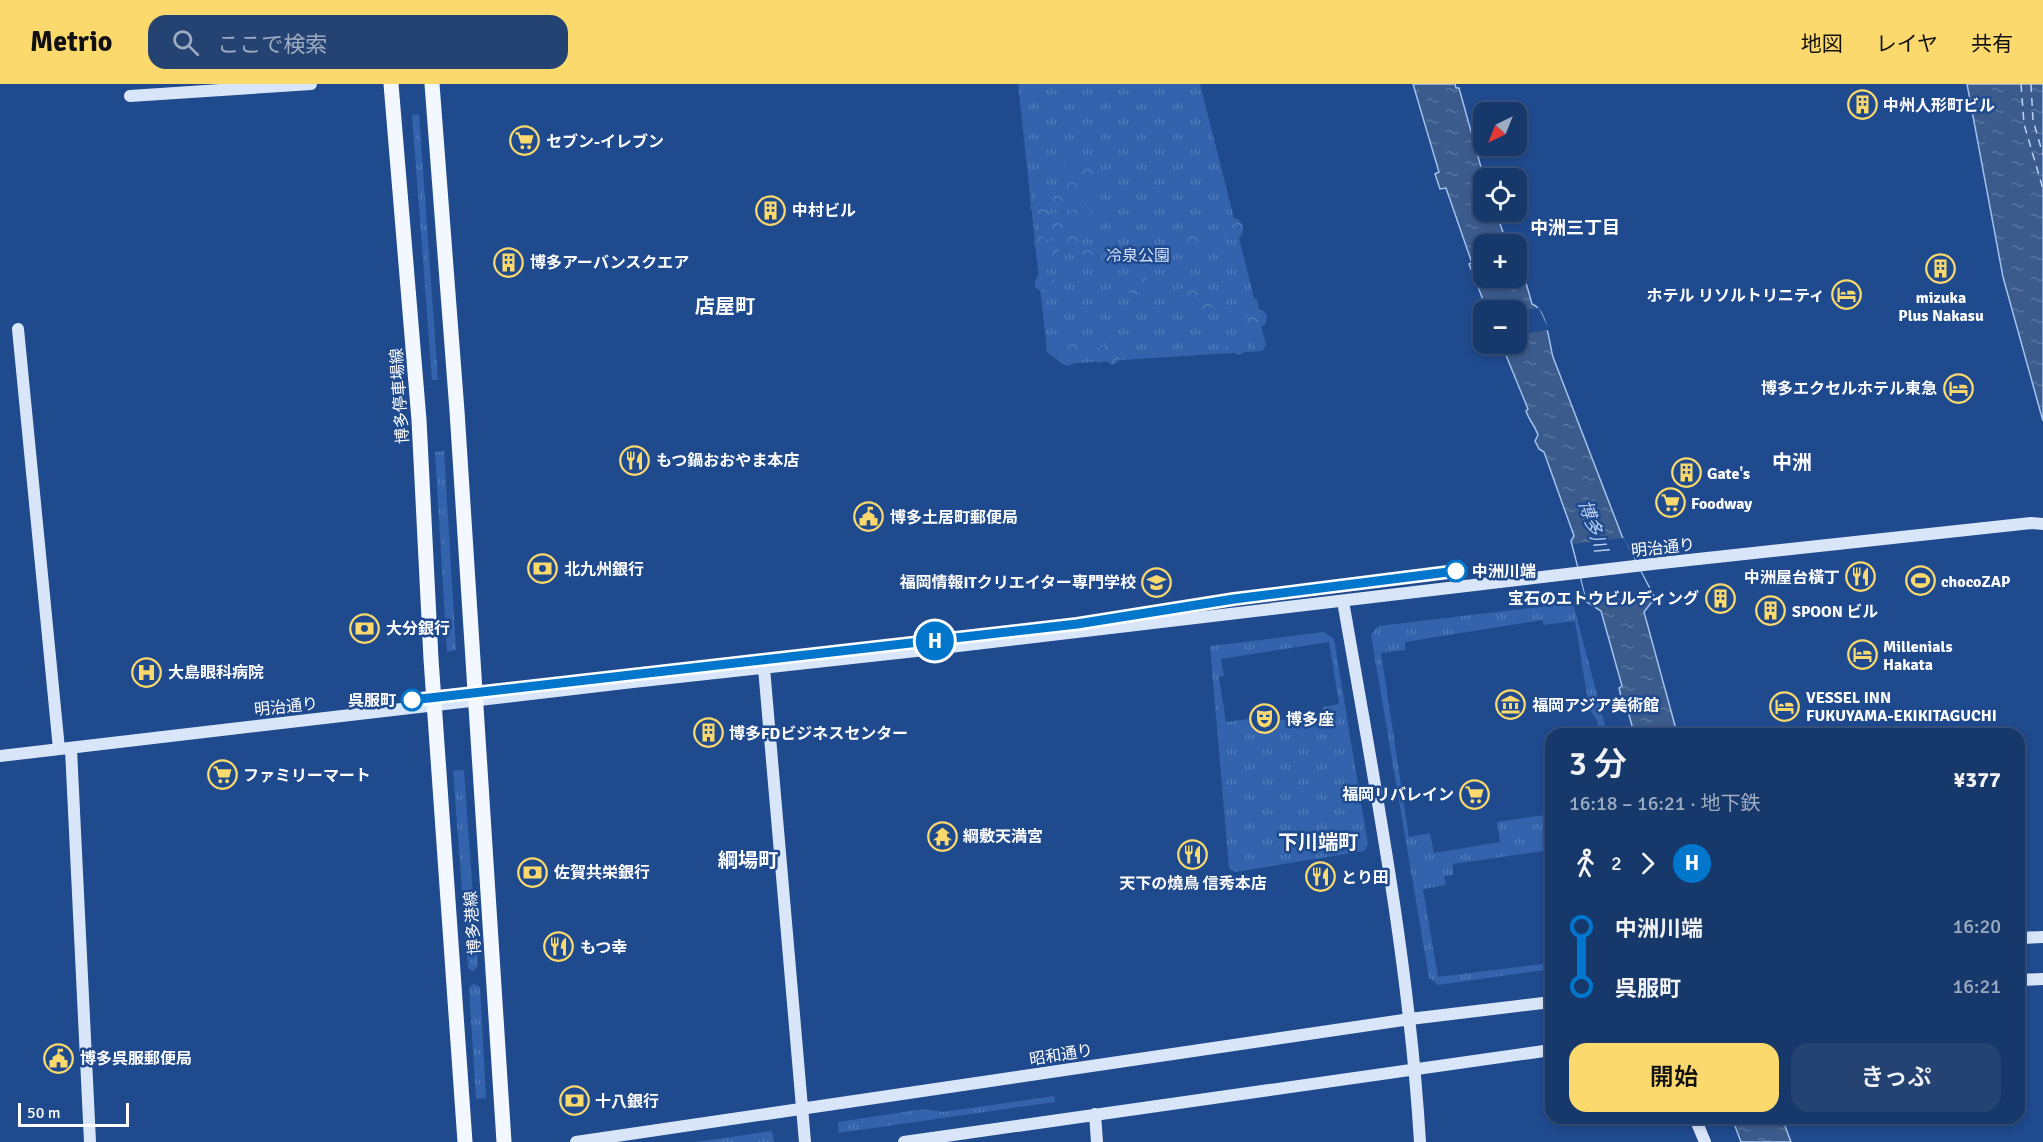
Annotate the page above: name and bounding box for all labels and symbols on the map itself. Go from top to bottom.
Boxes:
building icon: 中州人形町ビル [1846,89,1878,121]
place label: 中州人形町ビル [1883,96,1995,116]
north arrow [1473,102,1527,156]
supermarket icon: セブン-イレブン [509,125,541,157]
place label: セブン-イレブン [546,132,664,152]
building icon: 中村ビル [755,194,787,226]
place label: 中村ビル [792,201,856,221]
district label: 中洲三丁目 [1530,217,1620,239]
building icon: 博多アーバンスクエア [493,246,525,278]
park label: 冷泉公園 [1106,246,1170,266]
place label: 博多アーバンスクエア [530,253,689,273]
building icon: mizuka Plus Nakasu [1925,253,1957,285]
hotel icon: ホテル リソルトリニティ [1830,279,1862,311]
place label: ホテル リソルトリニティ [1646,286,1825,306]
place label: mizuka Plus Nakasu [1898,288,1984,326]
district label: 店屋町 [695,294,755,319]
street label: 博多停車場線 [387,347,413,445]
hotel icon: 博多エクセルホテル東急 [1942,372,1974,404]
place label: 博多エクセルホテル東急 [1761,379,1937,399]
restaurant icon: もつ鍋おおやま本店 [619,444,651,476]
district label: 中洲 [1772,450,1812,475]
place label: もつ鍋おおやま本店 [656,451,799,471]
building icon: Gate's [1670,457,1702,489]
place label: Gate's [1707,464,1750,484]
supermarket icon: Foodway [1654,487,1686,519]
place label: Foodway [1691,494,1752,514]
water label: 博多川 [1574,497,1613,557]
public building icon: 博多土居町郵便局 [853,501,885,533]
place label: 博多土居町郵便局 [890,508,1018,528]
street label: 明治通り [1630,535,1696,561]
bank icon: 北九州銀行 [527,553,559,585]
place label: 北九州銀行 [564,560,644,580]
marker: 中洲川端 [1445,560,1467,582]
restaurant icon: 中洲屋台橫丁 [1845,561,1877,593]
place label: 中洲川端 [1472,562,1536,582]
sports icon: chocoZAP [1904,565,1936,597]
school or university icon: 福岡情報ITクリエイター専門学校 [1141,566,1173,598]
place label: 中洲屋台橫丁 [1744,568,1840,588]
place label: chocoZAP [1941,572,2010,592]
place label: 福岡情報ITクリエイター専門学校 [899,573,1136,593]
building icon: 宝石のエトウビルディング [1704,582,1736,614]
place label: 宝石のエトウビルディング [1508,589,1699,609]
building icon: SPOON ビル [1755,595,1787,627]
place label: SPOON ビル [1792,602,1878,622]
bank icon: 大分銀行 [349,612,381,644]
place label: 大分銀行 [386,619,450,639]
line badge: H [916,622,954,660]
place label: Millenials Hakata [1883,637,1953,675]
hotel icon: Millenials Hakata [1846,639,1878,671]
hospital icon: 大島眼科病院 [131,656,163,688]
place label: 大島眼科病院 [168,663,264,683]
place label: VESSEL INN FUKUYAMA-EKIKITAGUCHI [1806,688,1997,726]
marker: 呉服町 [401,689,423,711]
museum icon: 福岡アジア美術館 [1495,689,1527,721]
hotel icon: VESSEL INN FUKUYAMA-EKIKITAGUCHI [1769,690,1801,722]
place label: 呉服町 [348,691,396,711]
street label: 明治通り [253,694,319,720]
place label: 福岡アジア美術館 [1532,696,1659,716]
theatre icon: 博多座 [1249,703,1281,735]
place label: 博多座 [1286,710,1334,730]
building icon: 博多FDビジネスセンター [692,717,724,749]
place label: 博多FDビジネスセンター [729,724,908,744]
supermarket icon: ファミリーマート [206,759,238,791]
place label: ファミリーマート [243,766,371,786]
supermarket icon: 福岡リバレイン [1459,778,1491,810]
place label: 福岡リバレイン [1342,785,1454,805]
temple icon: 綱敷天満宮 [926,820,958,852]
place label: 綱敷天満宮 [963,827,1043,847]
district label: 下川端町 [1278,830,1358,855]
restaurant icon: 天下の燒鳥 信秀本店 [1177,839,1209,871]
district label: 綱場町 [718,848,778,873]
bank icon: 佐賀共栄銀行 [517,856,549,888]
restaurant icon: とり田 [1304,861,1336,893]
place label: 佐賀共栄銀行 [553,863,650,883]
place label: とり田 [1341,868,1389,888]
place label: 天下の燒鳥 信秀本店 [1119,874,1267,894]
street label: 博多港線 [461,890,485,956]
restaurant icon: もつ幸 [543,931,575,963]
place label: もつ幸 [580,938,627,958]
street label: 昭和通り [1028,1040,1094,1070]
public building icon: 博多呉服郵便局 [43,1042,75,1074]
place label: 博多呉服郵便局 [80,1049,192,1069]
bank icon: 十八銀行 [558,1085,590,1117]
place label: 十八銀行 [595,1092,659,1112]
scale bar [18,1100,129,1128]

